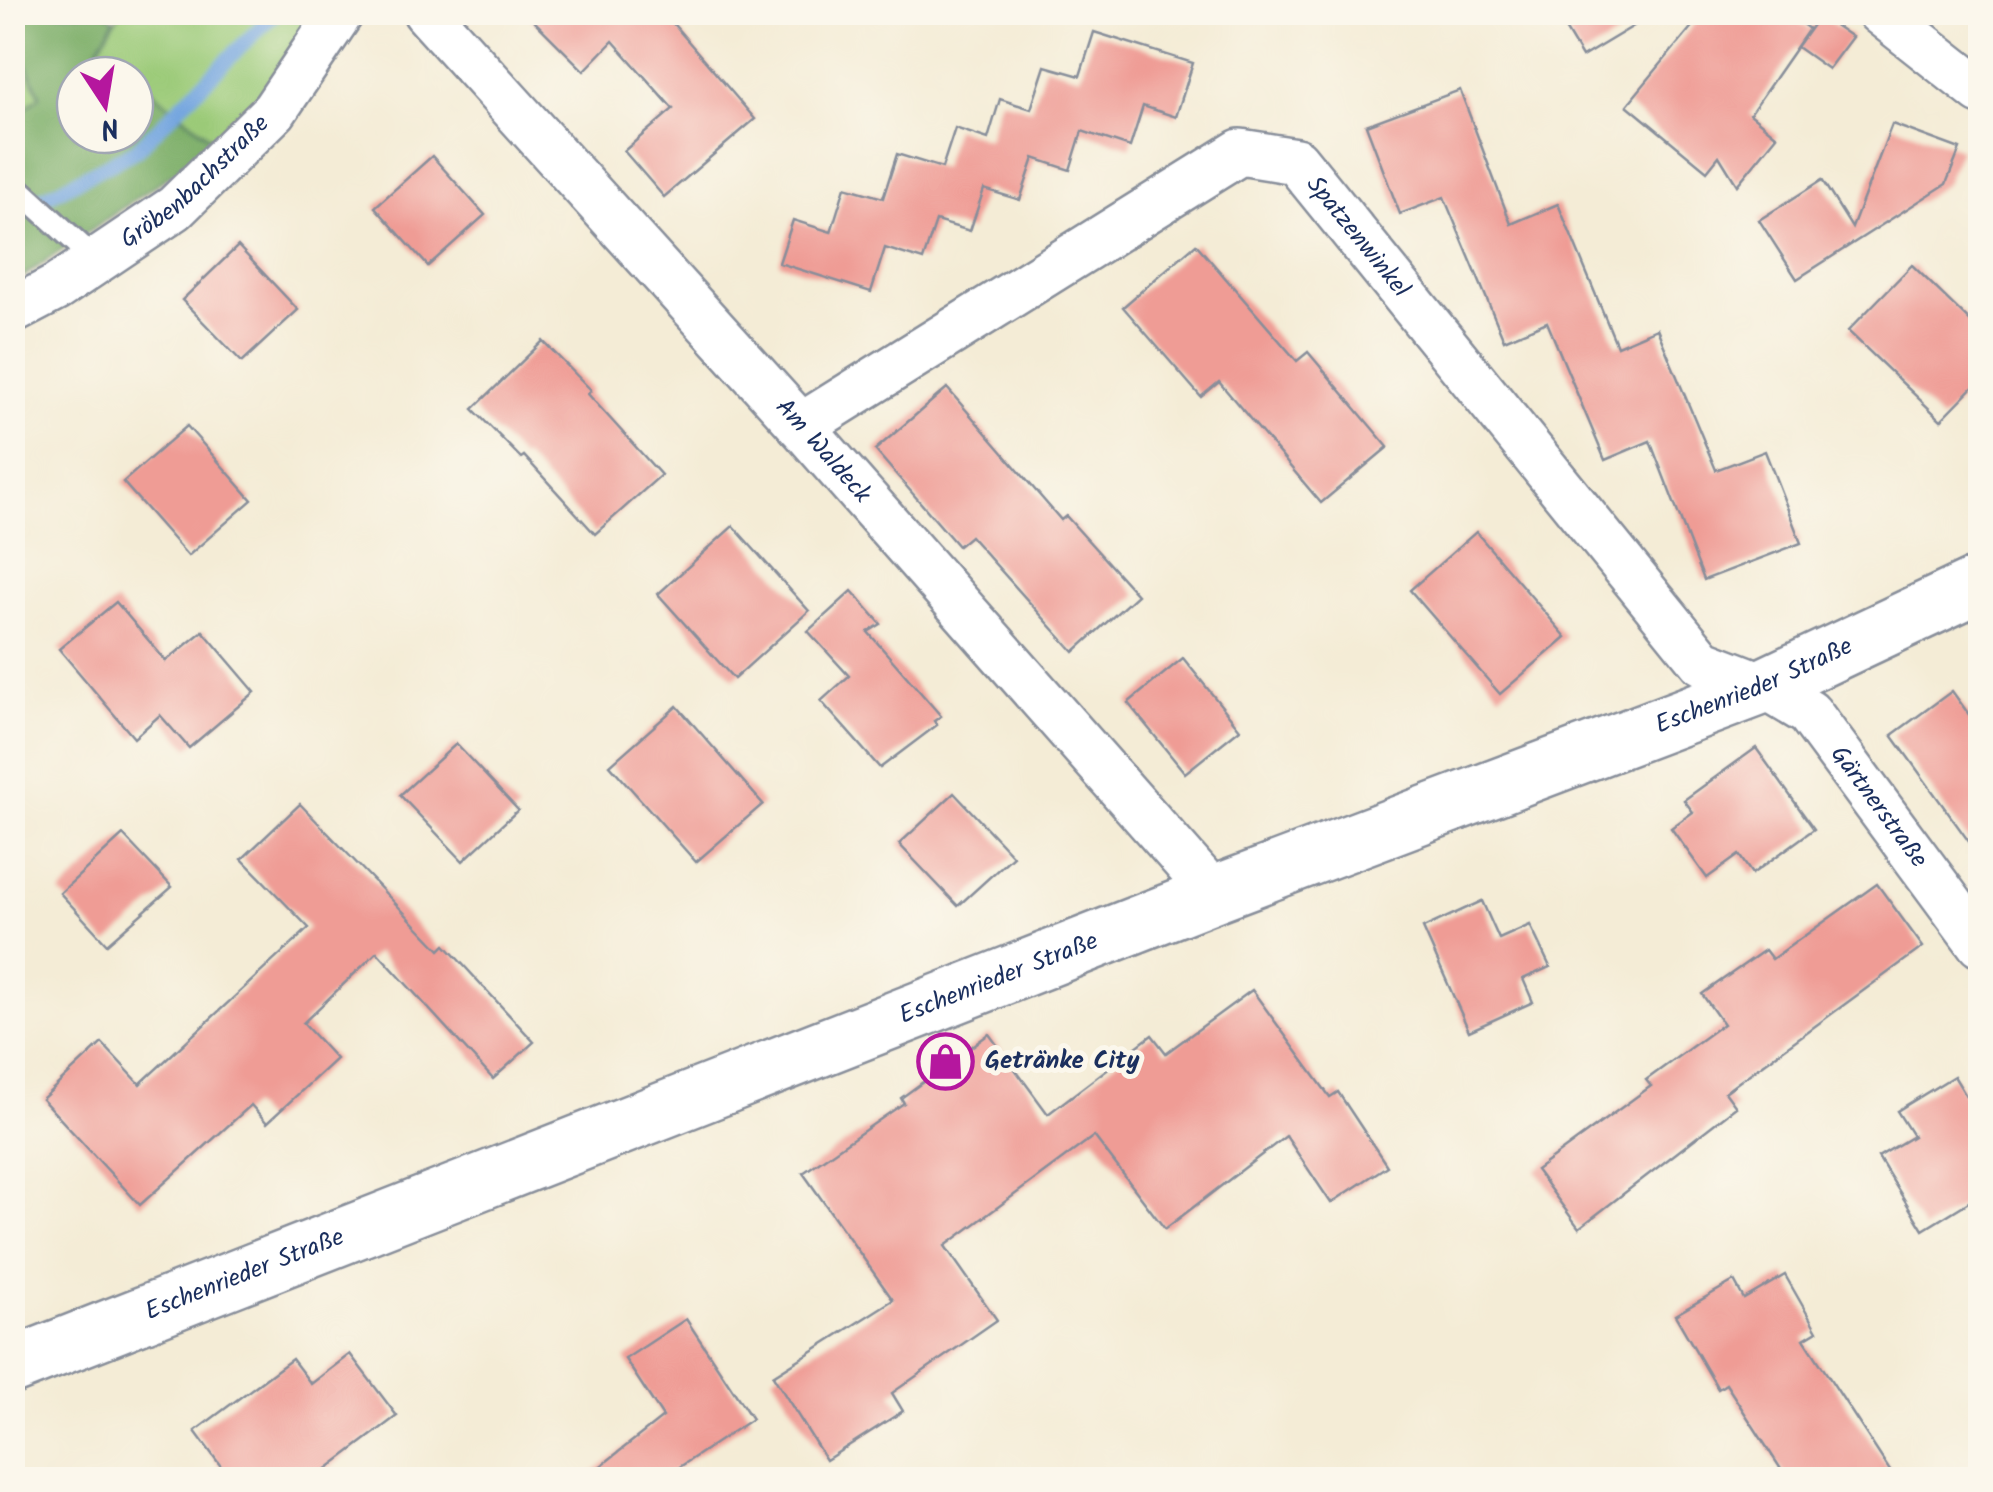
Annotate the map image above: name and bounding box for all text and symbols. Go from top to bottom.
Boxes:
north arrow [55,55,155,155]
text: N [96,103,123,151]
street label: Gröbenbachstraße [112,105,279,259]
street label: Spatzenwinkel [1296,167,1420,307]
street label: Am Waldeck [765,389,881,513]
street label: Eschenrieder Straße [1650,627,1859,745]
street label: Gärtnerstraße [1820,737,1938,877]
street label: Eschenrieder Straße [893,921,1104,1036]
shop icon: Getränke City [916,1031,976,1091]
place label: Getränke City [985,1041,1140,1081]
street label: Eschenrieder Straße [139,1217,350,1332]

